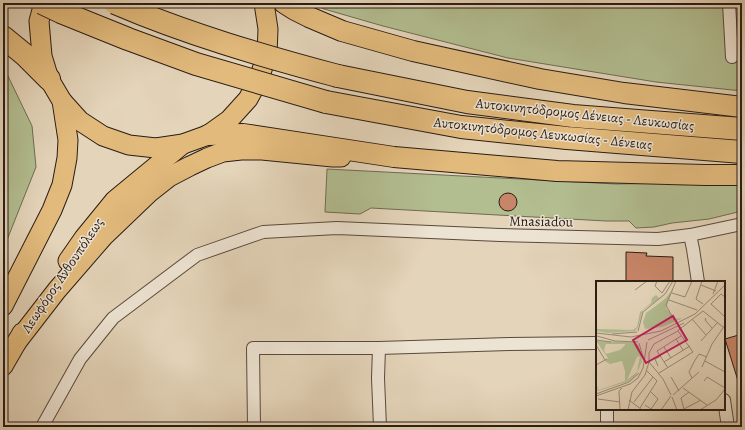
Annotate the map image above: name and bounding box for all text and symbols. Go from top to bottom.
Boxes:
street label: Αυτοκινητόδρομος Δένειας - Λευκωσίας [474,93,695,135]
street label: Αυτοκινητόδρομος Λευκωσίας - Δένειας [432,112,653,154]
street label: Mnasiadou [509,211,574,232]
street label: Λεωφόρος Ανθουπόλεως [16,214,108,337]
inset map [596,281,725,410]

